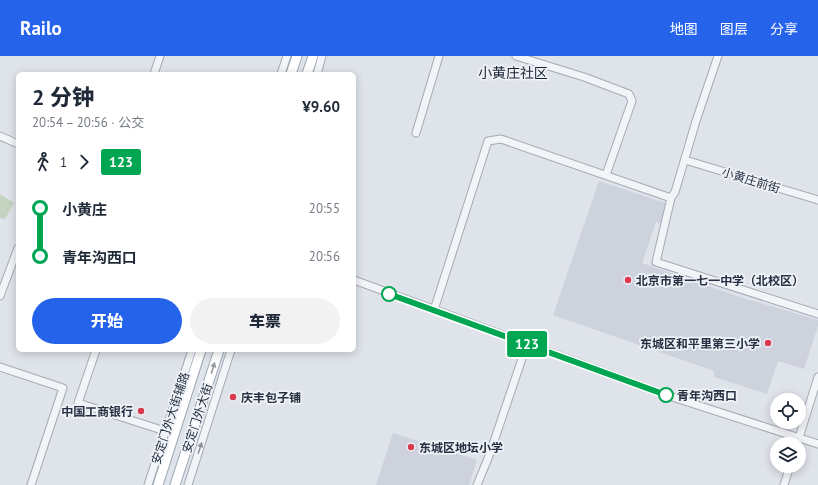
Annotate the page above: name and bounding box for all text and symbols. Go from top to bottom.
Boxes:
text: Railo [20,16,62,40]
text: 地图 [670,20,698,38]
text: 图层 [720,20,748,38]
text: 分享 [770,20,798,38]
district label: 小黄庄社区 [478,64,548,82]
text: 2 分钟 [32,83,94,111]
text: ¥9.60 [302,97,340,116]
text: 20:54 – 20:56 · 公交 [32,114,144,131]
icon: walk [32,151,54,173]
icon: forward [73,151,95,173]
text: 123 [109,153,133,171]
text: 1 [60,154,67,171]
street label: 小黄庄前街 [720,164,782,196]
text: 小黄庄 [62,200,107,219]
text: 20:55 [309,200,340,217]
text: 青年沟西口 [62,248,137,267]
text: 20:56 [309,248,340,265]
place label: 北京市第一七一中学（北校区） [636,273,804,288]
marker: 北京市第一七一中学（北校区） [623,275,633,285]
unlabelled marker [381,286,397,302]
button: 开始 [32,298,182,344]
button: 车票 [190,298,340,344]
line badge: 123 [504,331,550,357]
text: 123 [515,335,539,353]
place label: 东城区和平里第三小学 [640,336,760,351]
marker: 东城区和平里第三小学 [763,338,773,348]
one-way arrow [210,362,216,374]
street label: 安定门外大街辅路 [148,370,192,466]
street label: 安定门外大街 [179,381,215,455]
marker: 青年沟西口 [658,387,674,403]
place label: 青年沟西口 [677,388,737,403]
place label: 庆丰包子铺 [241,390,301,405]
marker: 庆丰包子铺 [228,392,238,402]
map controls [770,393,806,473]
button: locate [770,393,806,429]
place label: 中国工商银行 [61,404,133,419]
marker: 中国工商银行 [136,406,146,416]
button: layers [770,437,806,473]
place label: 东城区地坛小学 [419,440,503,455]
one-way arrow [197,441,203,453]
marker: 东城区地坛小学 [406,442,416,452]

